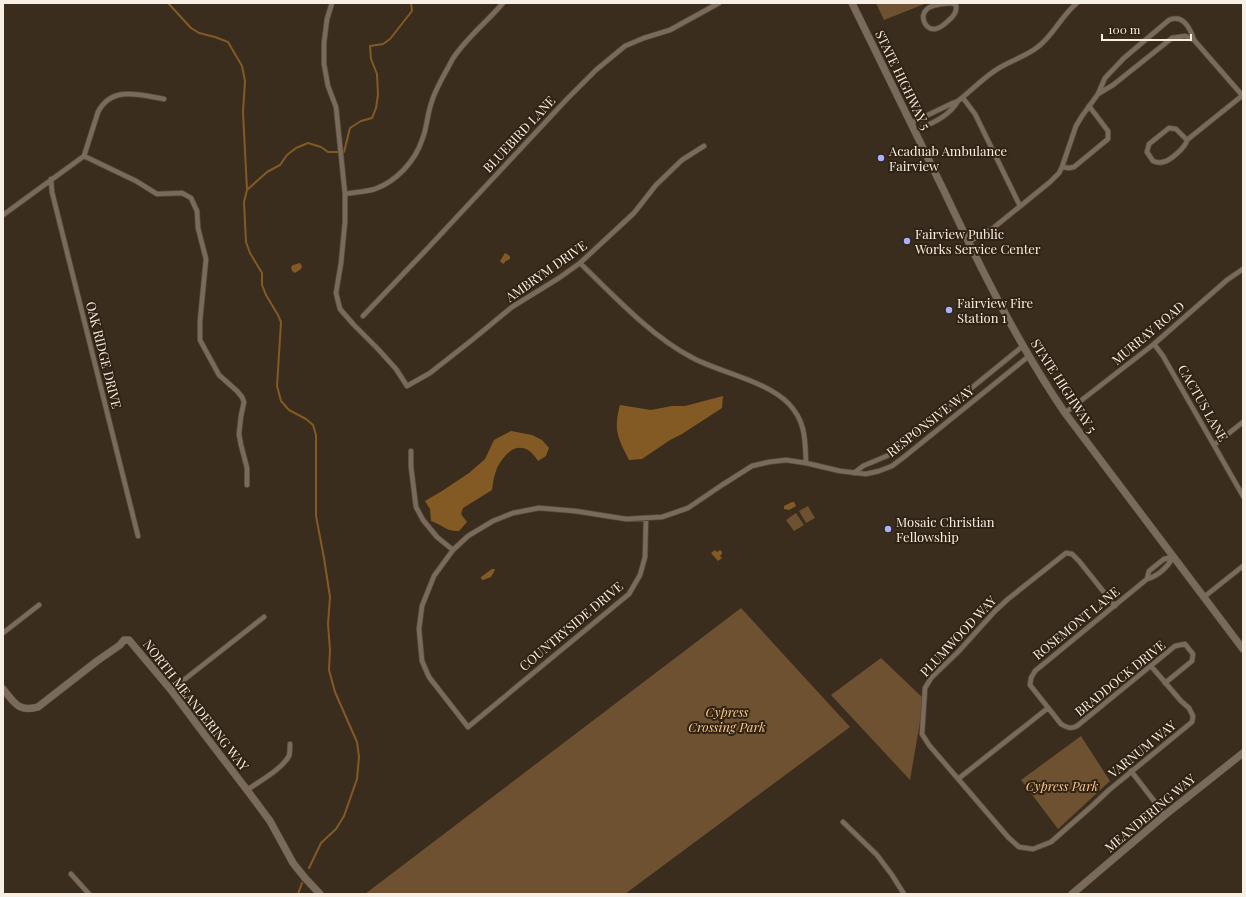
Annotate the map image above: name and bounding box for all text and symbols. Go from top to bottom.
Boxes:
scale bar [1102,16,1191,42]
text: 100 m [1108,21,1141,37]
street label: STATE HIGHWAY 5 [872,27,935,132]
street label: BLUEBIRD LANE [479,92,559,176]
place label: Acaduab Ambulance Fairview [888,142,1008,174]
marker: Acaduab Ambulance Fairview [876,153,886,163]
place label: Fairview Public Works Service Center [914,225,1041,257]
street label: AMBRYM DRIVE [501,236,590,306]
marker: Fairview Public Works Service Center [902,236,912,246]
place label: Fairview Fire Station 1 [957,294,1034,326]
street label: MURRAY ROAD [1108,297,1188,368]
street label: OAK RIDGE DRIVE [83,300,126,410]
marker: Fairview Fire Station 1 [944,305,954,315]
street label: STATE HIGHWAY 5 [1028,335,1101,436]
street label: CACTUS LANE [1175,361,1232,444]
street label: RESPONSIVE WAY [883,381,977,460]
place label: Mosaic Christian Fellowship [896,513,995,545]
marker: Mosaic Christian Fellowship [883,524,893,534]
street label: COUNTRYSIDE DRIVE [515,577,626,674]
street label: ROSEMONT LANE [1029,582,1123,663]
street label: PLUMWOOD WAY [916,591,1000,680]
street label: NORTH MEANDERING WAY [140,636,253,774]
street label: BRADDOCK DRIVE [1071,636,1168,719]
park label: Cypress Crossing Park [688,703,766,735]
street label: VARNUM WAY [1104,716,1179,782]
street label: MEANDERING WAY [1101,769,1199,856]
park label: Cypress Park [1026,777,1099,794]

